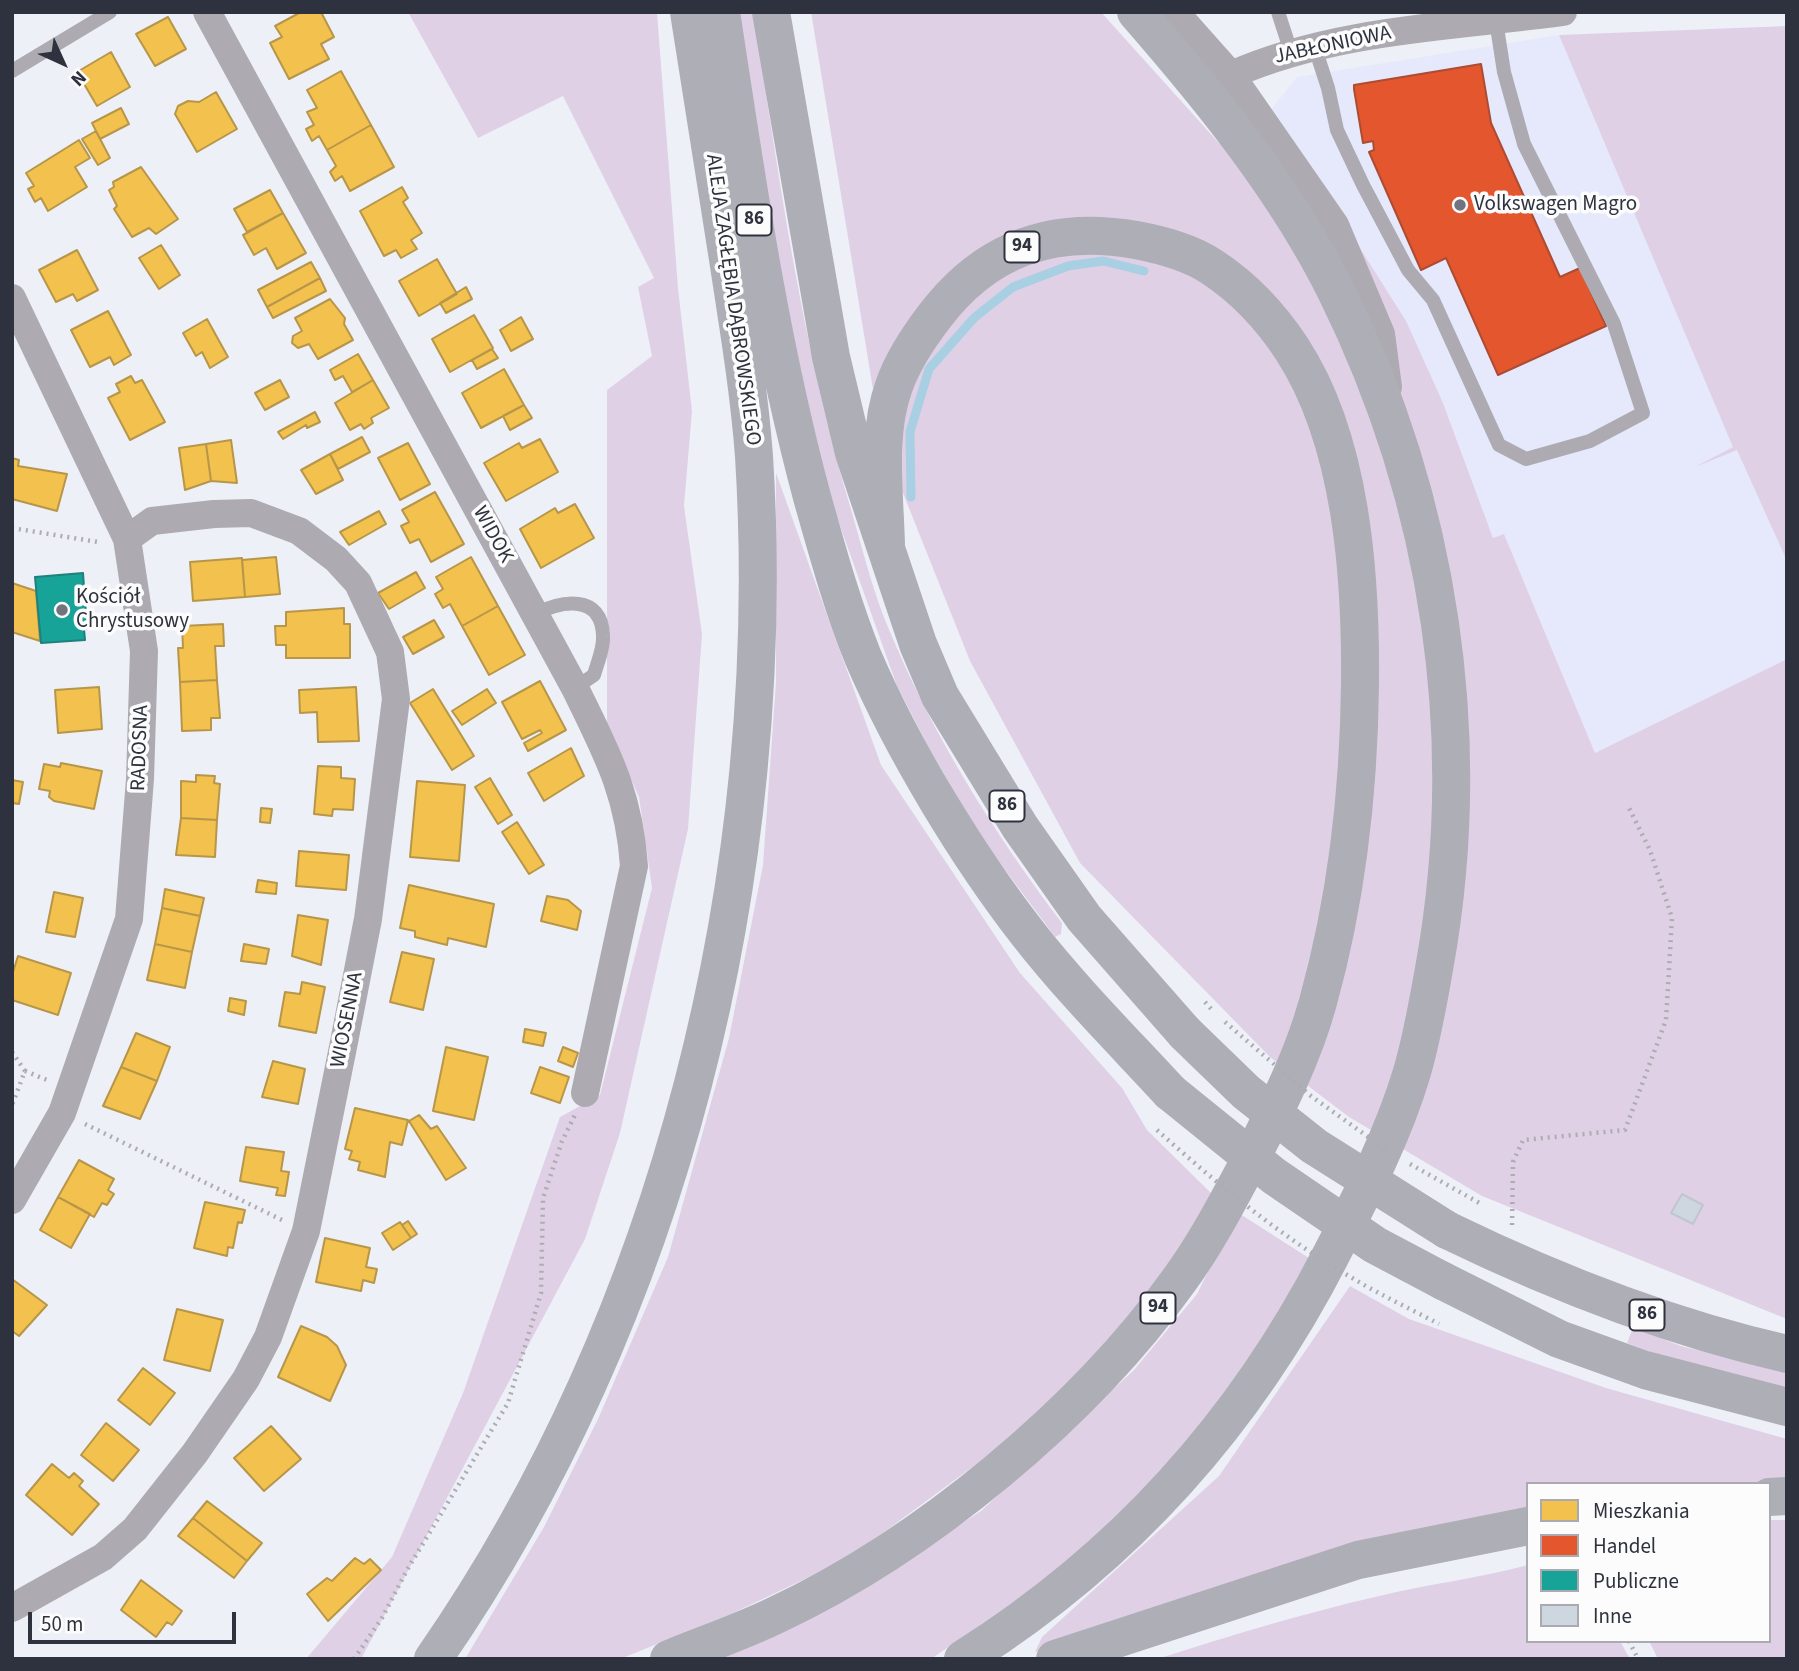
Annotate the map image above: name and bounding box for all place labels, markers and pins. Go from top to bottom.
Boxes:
place label: Volkswagen Magro [1474,192,1637,218]
marker: Volkswagen Magro [1452,197,1468,213]
place label: Kościół Chrystusowy [76,585,189,635]
marker: Kościół Chrystusowy [54,602,70,618]

